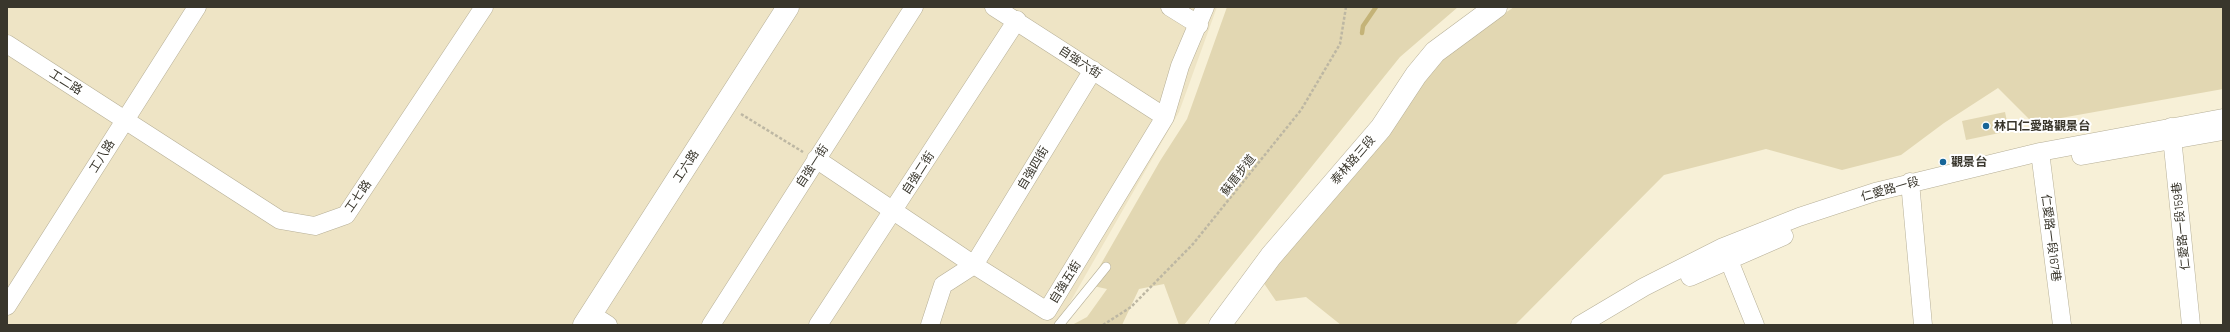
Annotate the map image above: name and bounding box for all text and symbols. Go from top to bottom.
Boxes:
street label: 自強六街 [1056,43,1104,81]
street label: 工二路 [47,66,85,98]
place label: 林口仁愛路觀景台 [1994,119,2090,133]
marker: 林口仁愛路觀景台 [1981,121,1991,131]
street label: 泰林路三段 [1328,133,1378,187]
street label: 工八路 [86,137,118,175]
street label: 自強一街 [793,142,831,190]
street label: 自強四街 [1014,144,1052,192]
street label: 工六路 [670,147,702,185]
street label: 自強二街 [899,149,937,197]
street label: 蘇厝步道 [1218,152,1258,198]
place label: 觀景台 [1951,155,1987,169]
marker: 觀景台 [1938,157,1948,167]
street label: 仁愛路一段 [1859,174,1921,204]
street label: 工七路 [342,177,374,215]
street label: 仁愛路一段159巷 [2169,181,2193,271]
street label: 仁愛路一段167巷 [2038,193,2064,283]
street label: 自強五街 [1046,258,1084,306]

